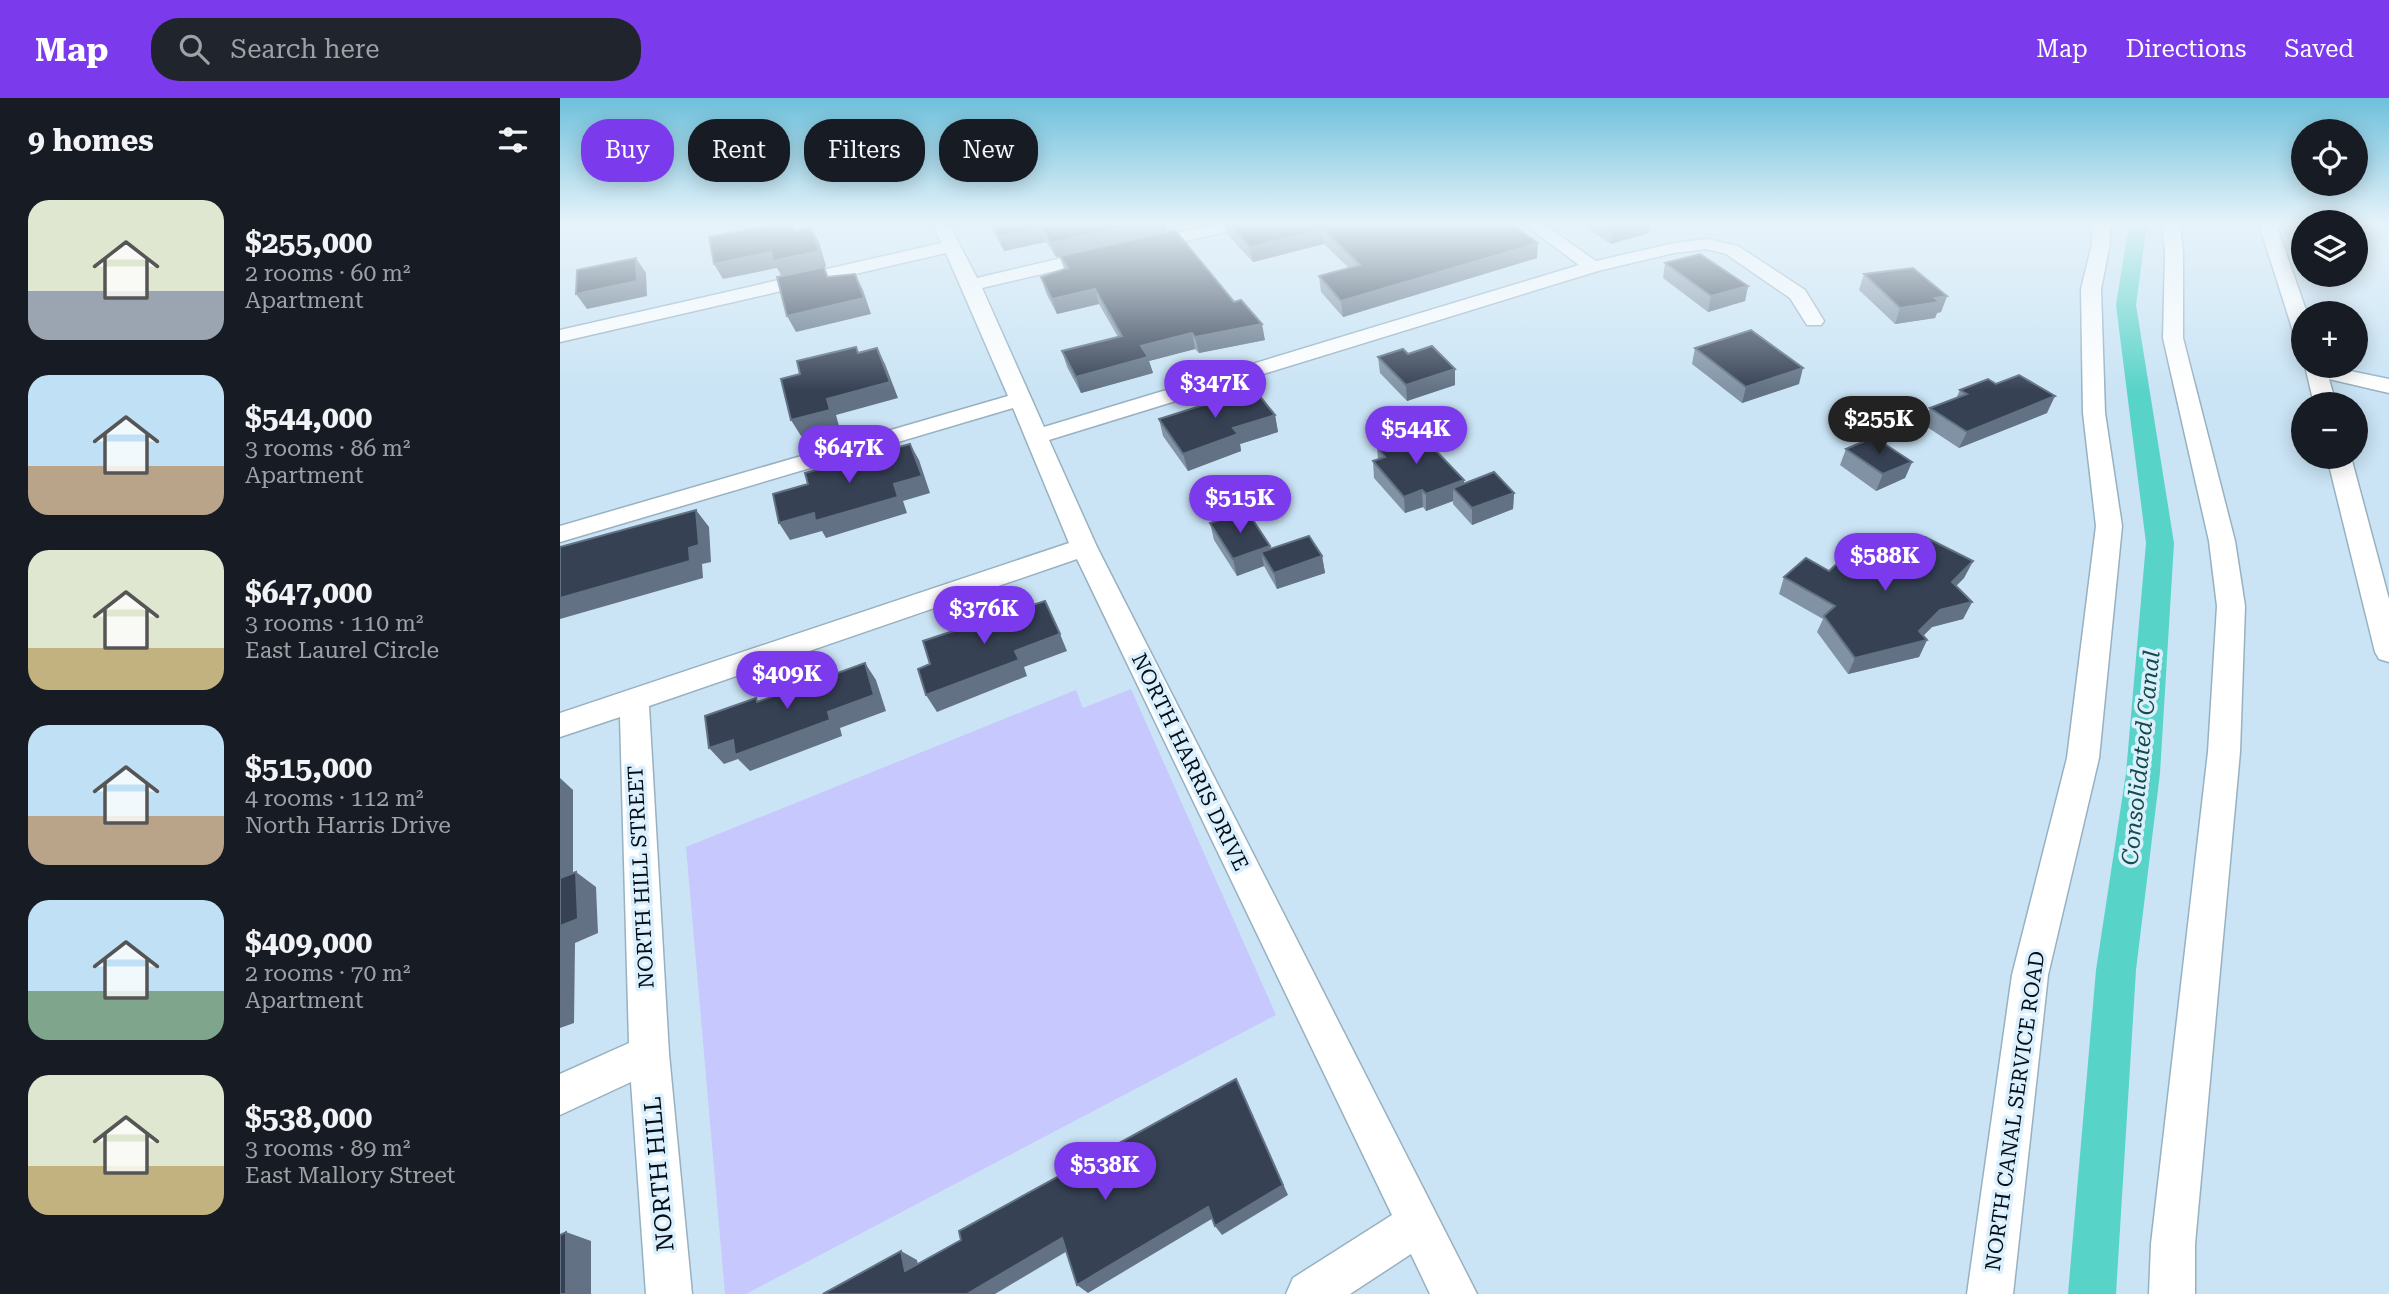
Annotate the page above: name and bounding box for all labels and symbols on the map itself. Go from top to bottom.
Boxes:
pin: $347K [1166,360,1264,420]
pin: $255K [1830,396,1928,456]
pin: $544K [1367,406,1465,466]
pin: $647K [800,426,898,485]
pin: $515K [1191,476,1289,535]
pin: $588K [1836,533,1934,593]
pin: $376K [935,587,1033,646]
street label: NORTH HARRIS DRIVE [1127,649,1253,875]
water label: Consolidated Canal [2116,649,2166,867]
pin: $409K [738,652,836,711]
street label: NORTH HILL STREET [623,765,659,989]
street label: NORTH CANAL SERVICE ROAD [1981,950,2049,1272]
street label: NORTH HILL [638,1095,680,1253]
pin: $538K [1056,1142,1154,1202]

